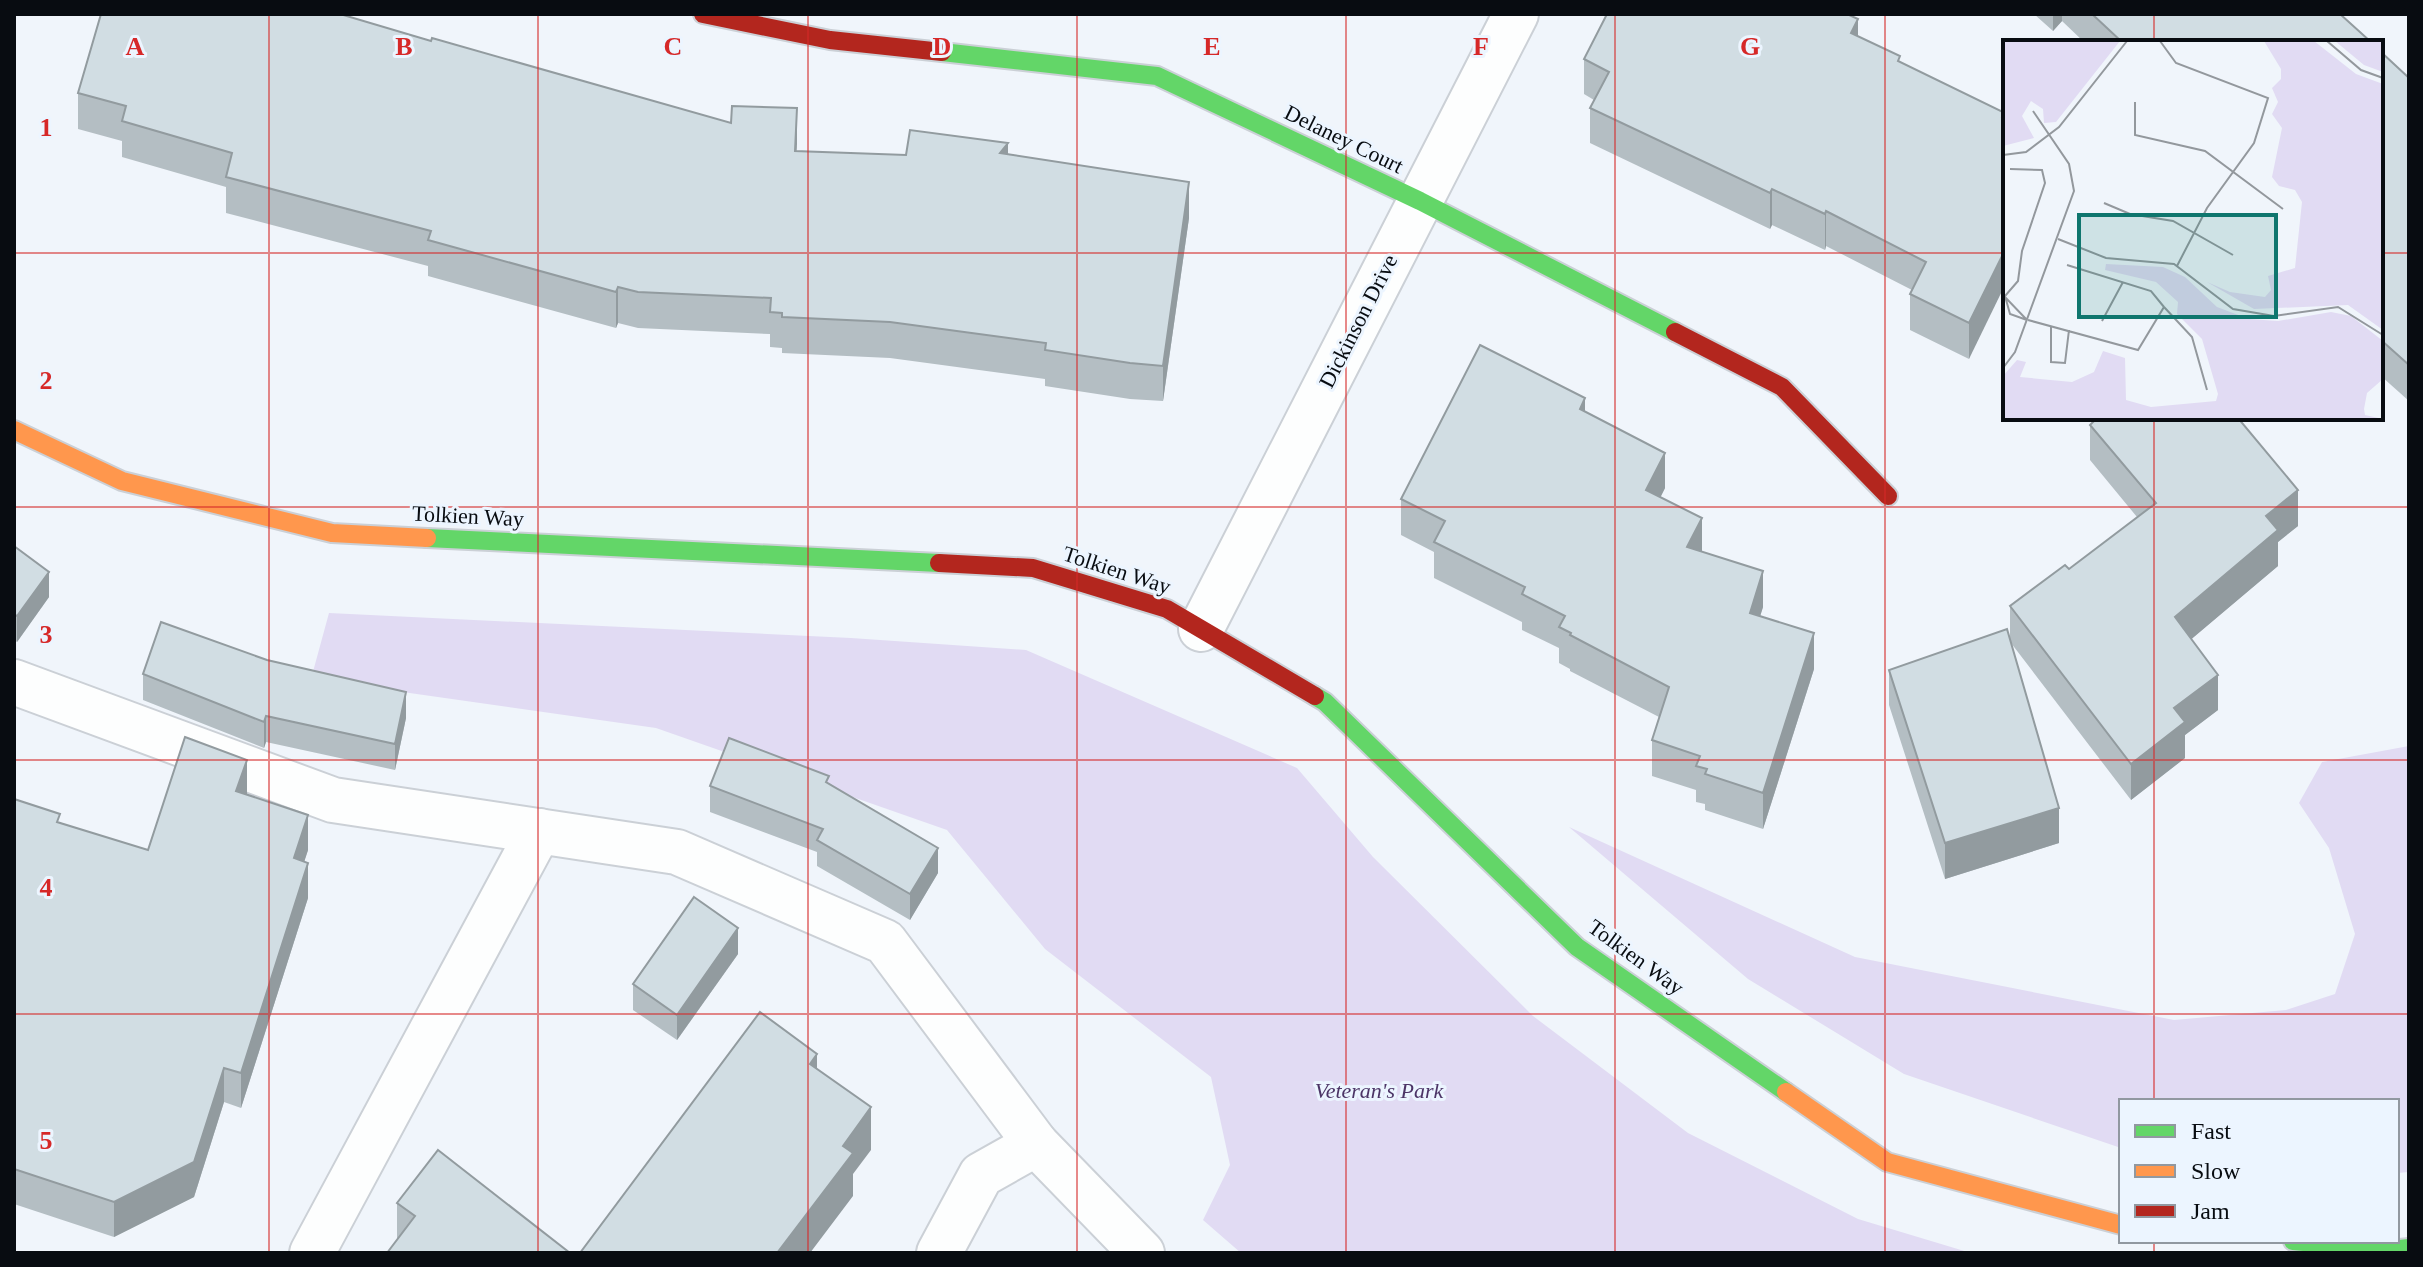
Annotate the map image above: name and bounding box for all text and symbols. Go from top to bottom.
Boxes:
text: A [126,32,145,61]
text: B [395,32,413,61]
text: C [664,32,682,61]
text: D [933,32,951,61]
text: E [1203,32,1221,61]
text: F [1473,32,1489,61]
text: G [1740,32,1760,61]
inset map [2003,40,2383,420]
street label: Delaney Court [1281,100,1407,178]
text: 1 [40,113,53,142]
street label: Dickinson Drive [1314,250,1402,392]
text: 2 [40,366,53,395]
street label: Tolkien Way [412,501,524,531]
street label: Tolkien Way [1060,541,1174,599]
text: 3 [40,620,53,649]
text: 4 [40,873,53,902]
street label: Tolkien Way [1583,914,1689,1000]
park label: Veteran's Park [1315,1078,1445,1103]
legend [2119,1099,2399,1243]
text: Fast [2191,1118,2231,1144]
text: 5 [40,1126,53,1155]
text: Slow [2191,1158,2241,1184]
text: Jam [2191,1198,2230,1224]

